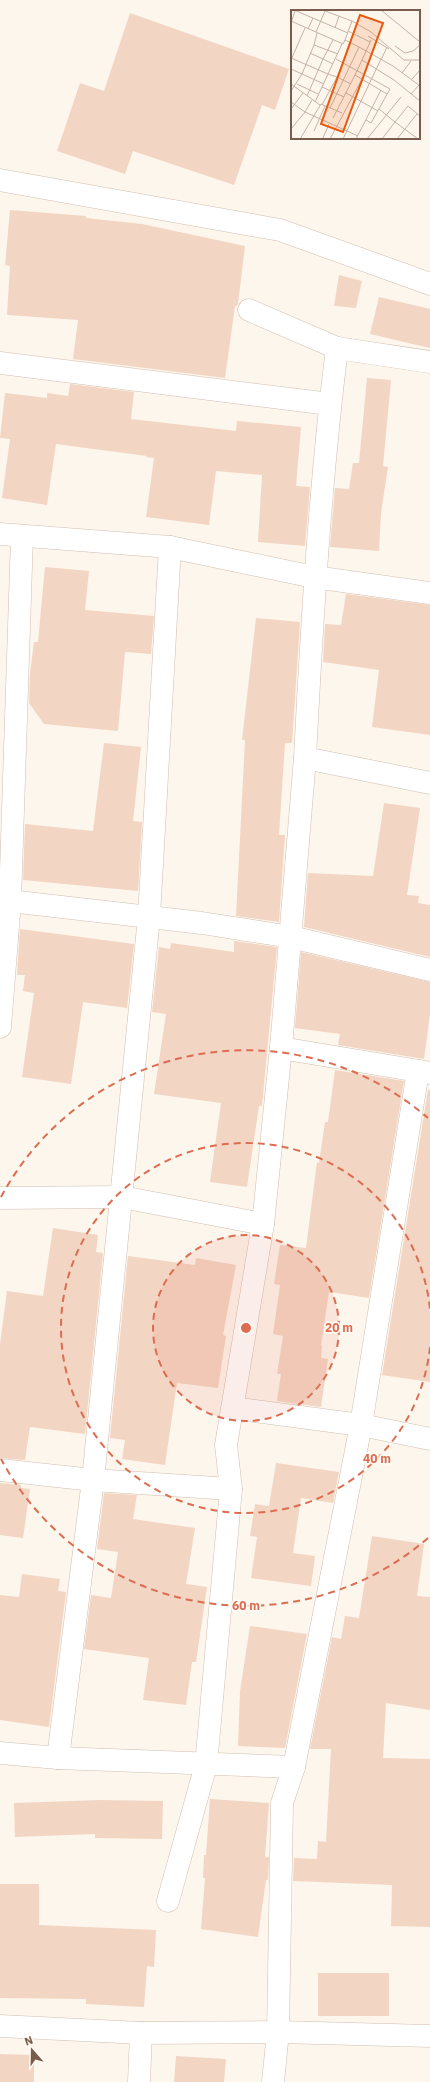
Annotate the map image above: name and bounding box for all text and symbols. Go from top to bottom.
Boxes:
inset map [291,10,420,139]
text: 20 m [325,1320,353,1335]
centre of rings [239,1321,253,1335]
text: 40 m [363,1451,391,1466]
text: 60 m [232,1598,260,1613]
north arrow [12,2030,52,2070]
text: N [22,2033,35,2049]

